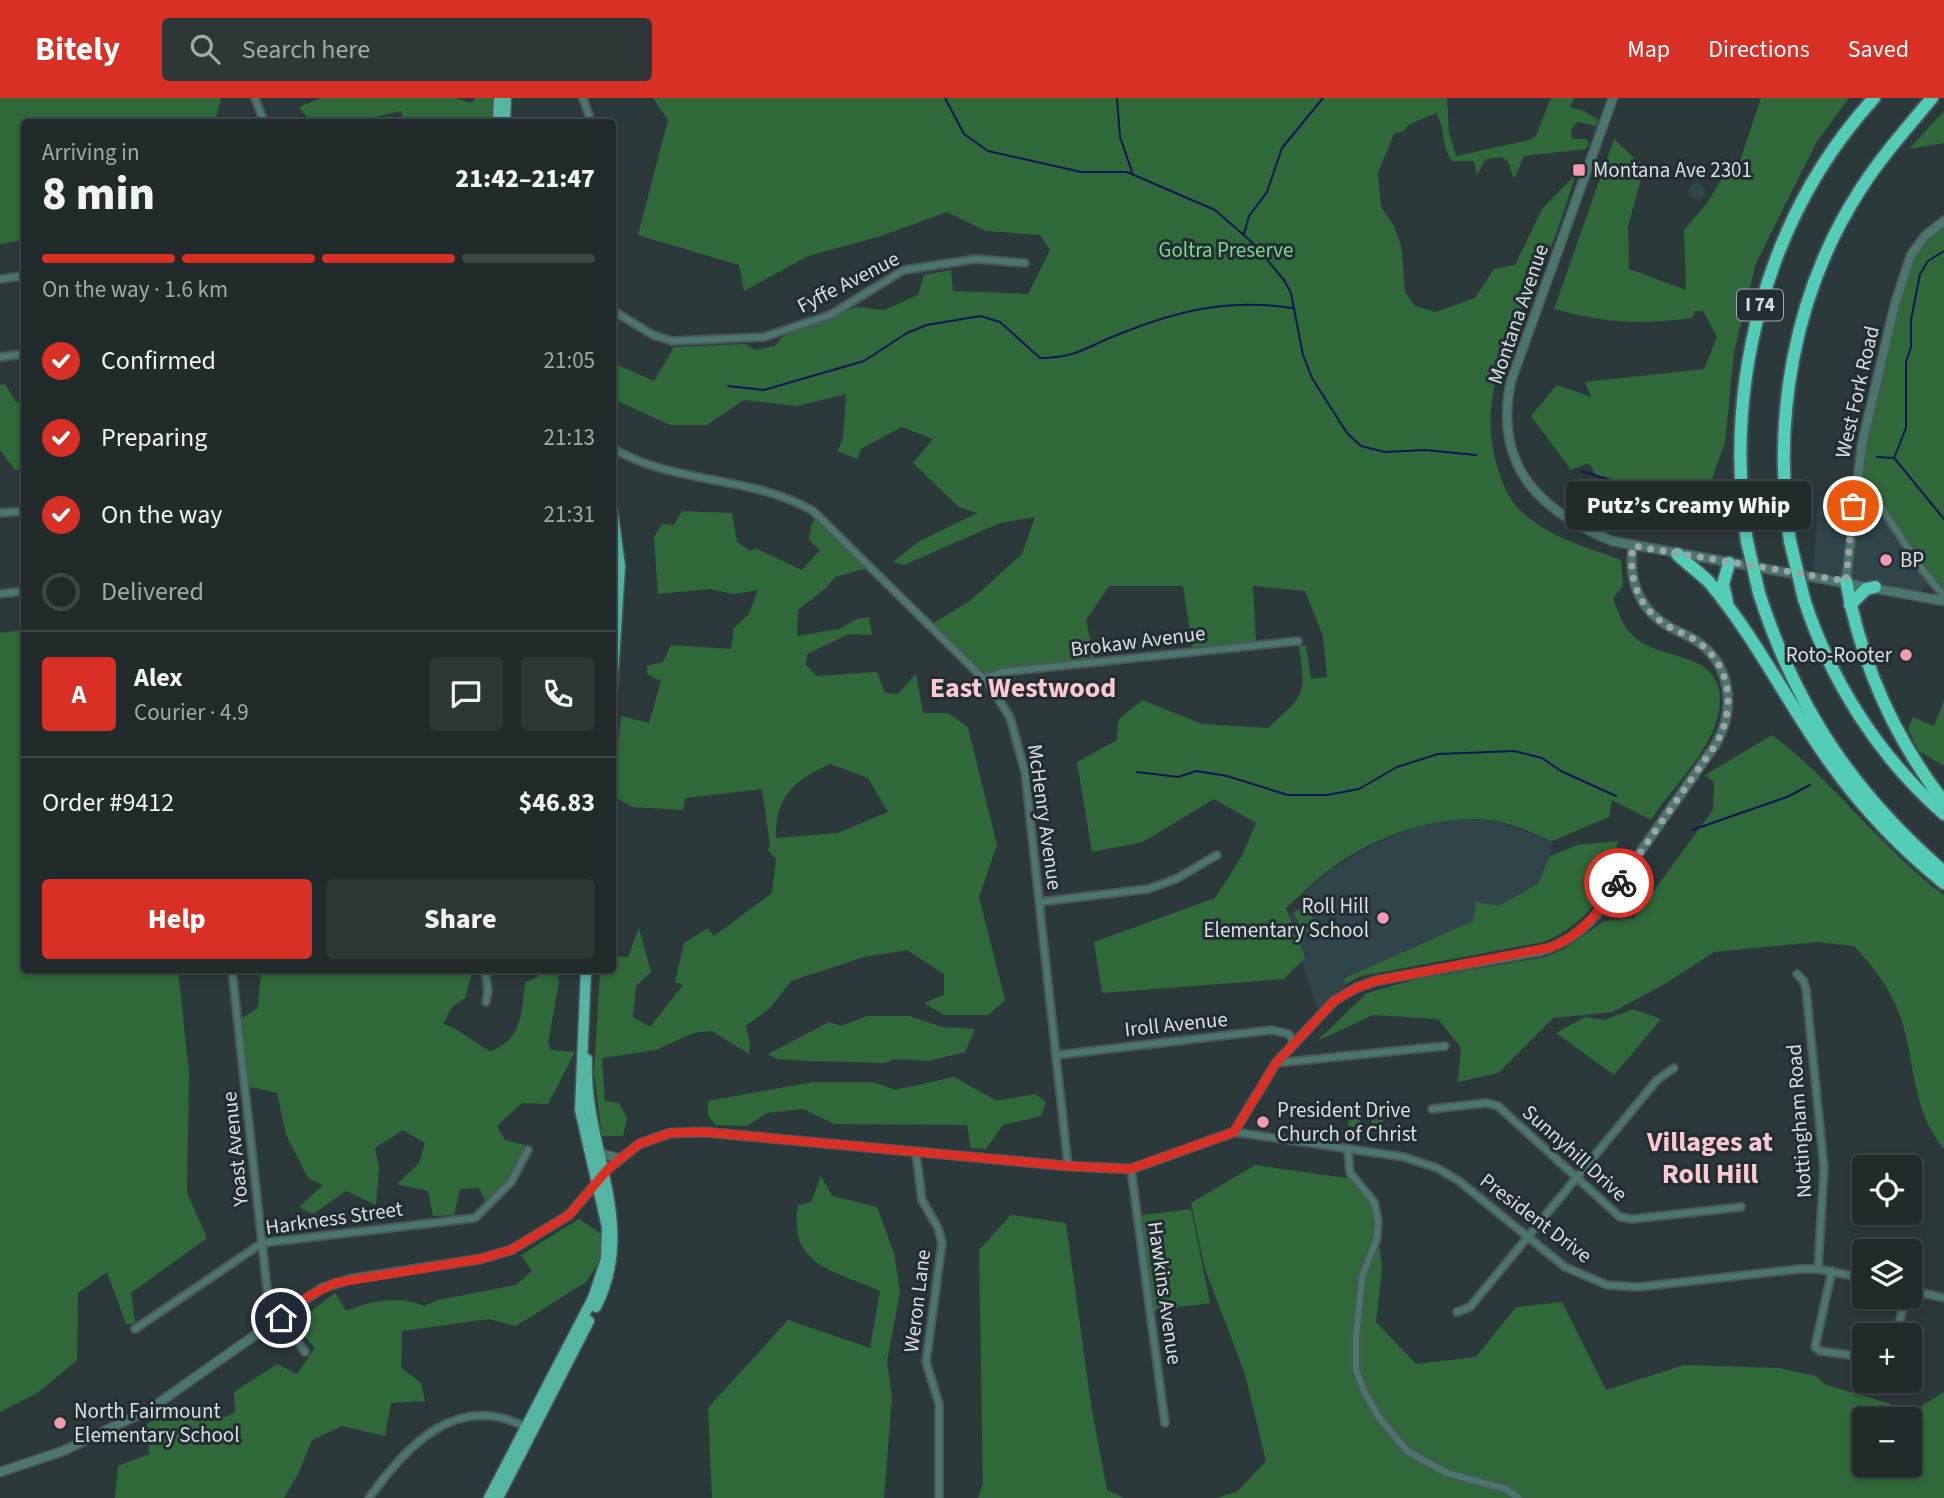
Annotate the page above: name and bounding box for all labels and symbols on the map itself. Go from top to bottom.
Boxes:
place label: Montana Ave 2301 [1593,155,1752,185]
marker: Montana Ave 2301 [1571,162,1587,178]
park label: Goltra Preserve [1159,235,1293,265]
street label: Montana Avenue [1480,240,1556,388]
street label: Fyffe Avenue [792,243,904,321]
road number: I 74 [1737,290,1783,321]
street label: West Fork Road [1827,323,1887,461]
pin [1823,476,1883,536]
callout: Putz’s Creamy Whip [1566,482,1811,530]
place label: BP [1900,545,1924,575]
marker: BP [1878,552,1894,568]
street label: Brokaw Avenue [1069,618,1207,664]
place label: Roto-Rooter [1786,640,1893,670]
marker: Roto-Rooter [1898,647,1914,663]
district label: East Westwood [930,668,1116,708]
street label: McHenry Avenue [1020,742,1070,892]
courier [1584,848,1654,918]
place label: Roll Hill Elementary School [1203,891,1369,945]
marker: Roll Hill Elementary School [1375,910,1391,926]
street label: Iroll Avenue [1123,1004,1229,1044]
street label: Nottingham Road [1779,1043,1819,1199]
street label: Yoast Avenue [214,1090,256,1209]
place label: President Drive Church of Christ [1277,1095,1417,1149]
street label: Sunnyhill Drive [1516,1098,1634,1208]
marker: President Drive Church of Christ [1255,1114,1271,1130]
district label: Villages at Roll Hill [1646,1122,1773,1194]
street label: President Drive [1474,1166,1598,1270]
street label: Harkness Street [263,1194,405,1242]
street label: Hawkins Avenue [1140,1220,1190,1366]
street label: Weron Lane [896,1248,938,1354]
pin [251,1288,311,1348]
place label: North Fairmount Elementary School [74,1396,240,1450]
marker: North Fairmount Elementary School [52,1415,68,1431]

